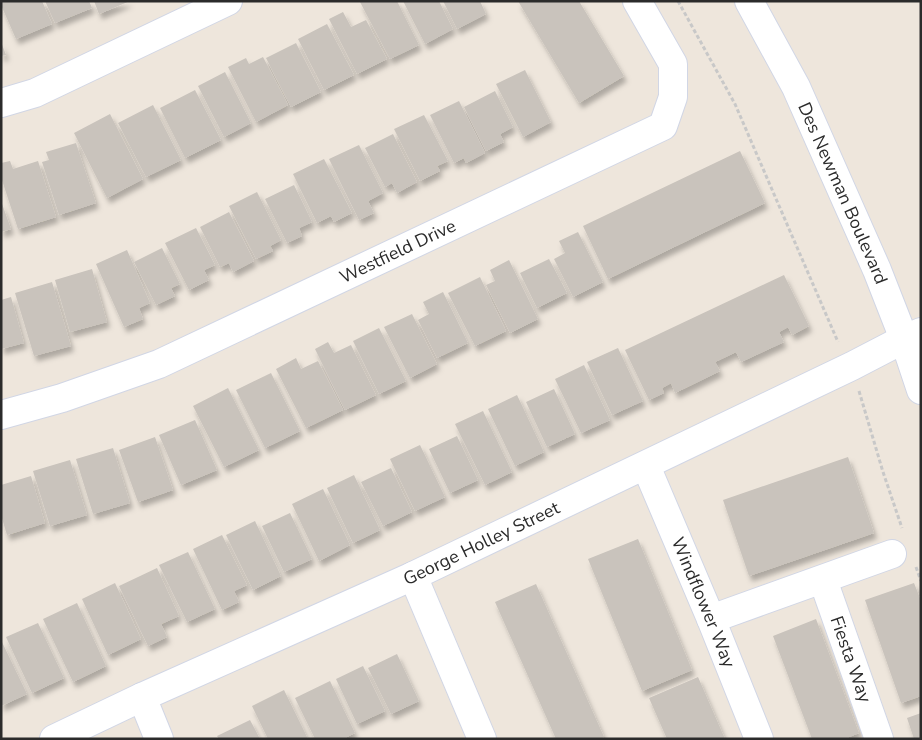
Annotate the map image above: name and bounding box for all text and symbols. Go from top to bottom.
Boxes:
street label: Des Newman Boulevard [792,98,893,288]
street label: Westfield Drive [336,214,460,289]
street label: George Holley Street [399,495,564,591]
street label: Windflower Way [666,534,741,672]
street label: Fiesta Way [825,613,877,706]

